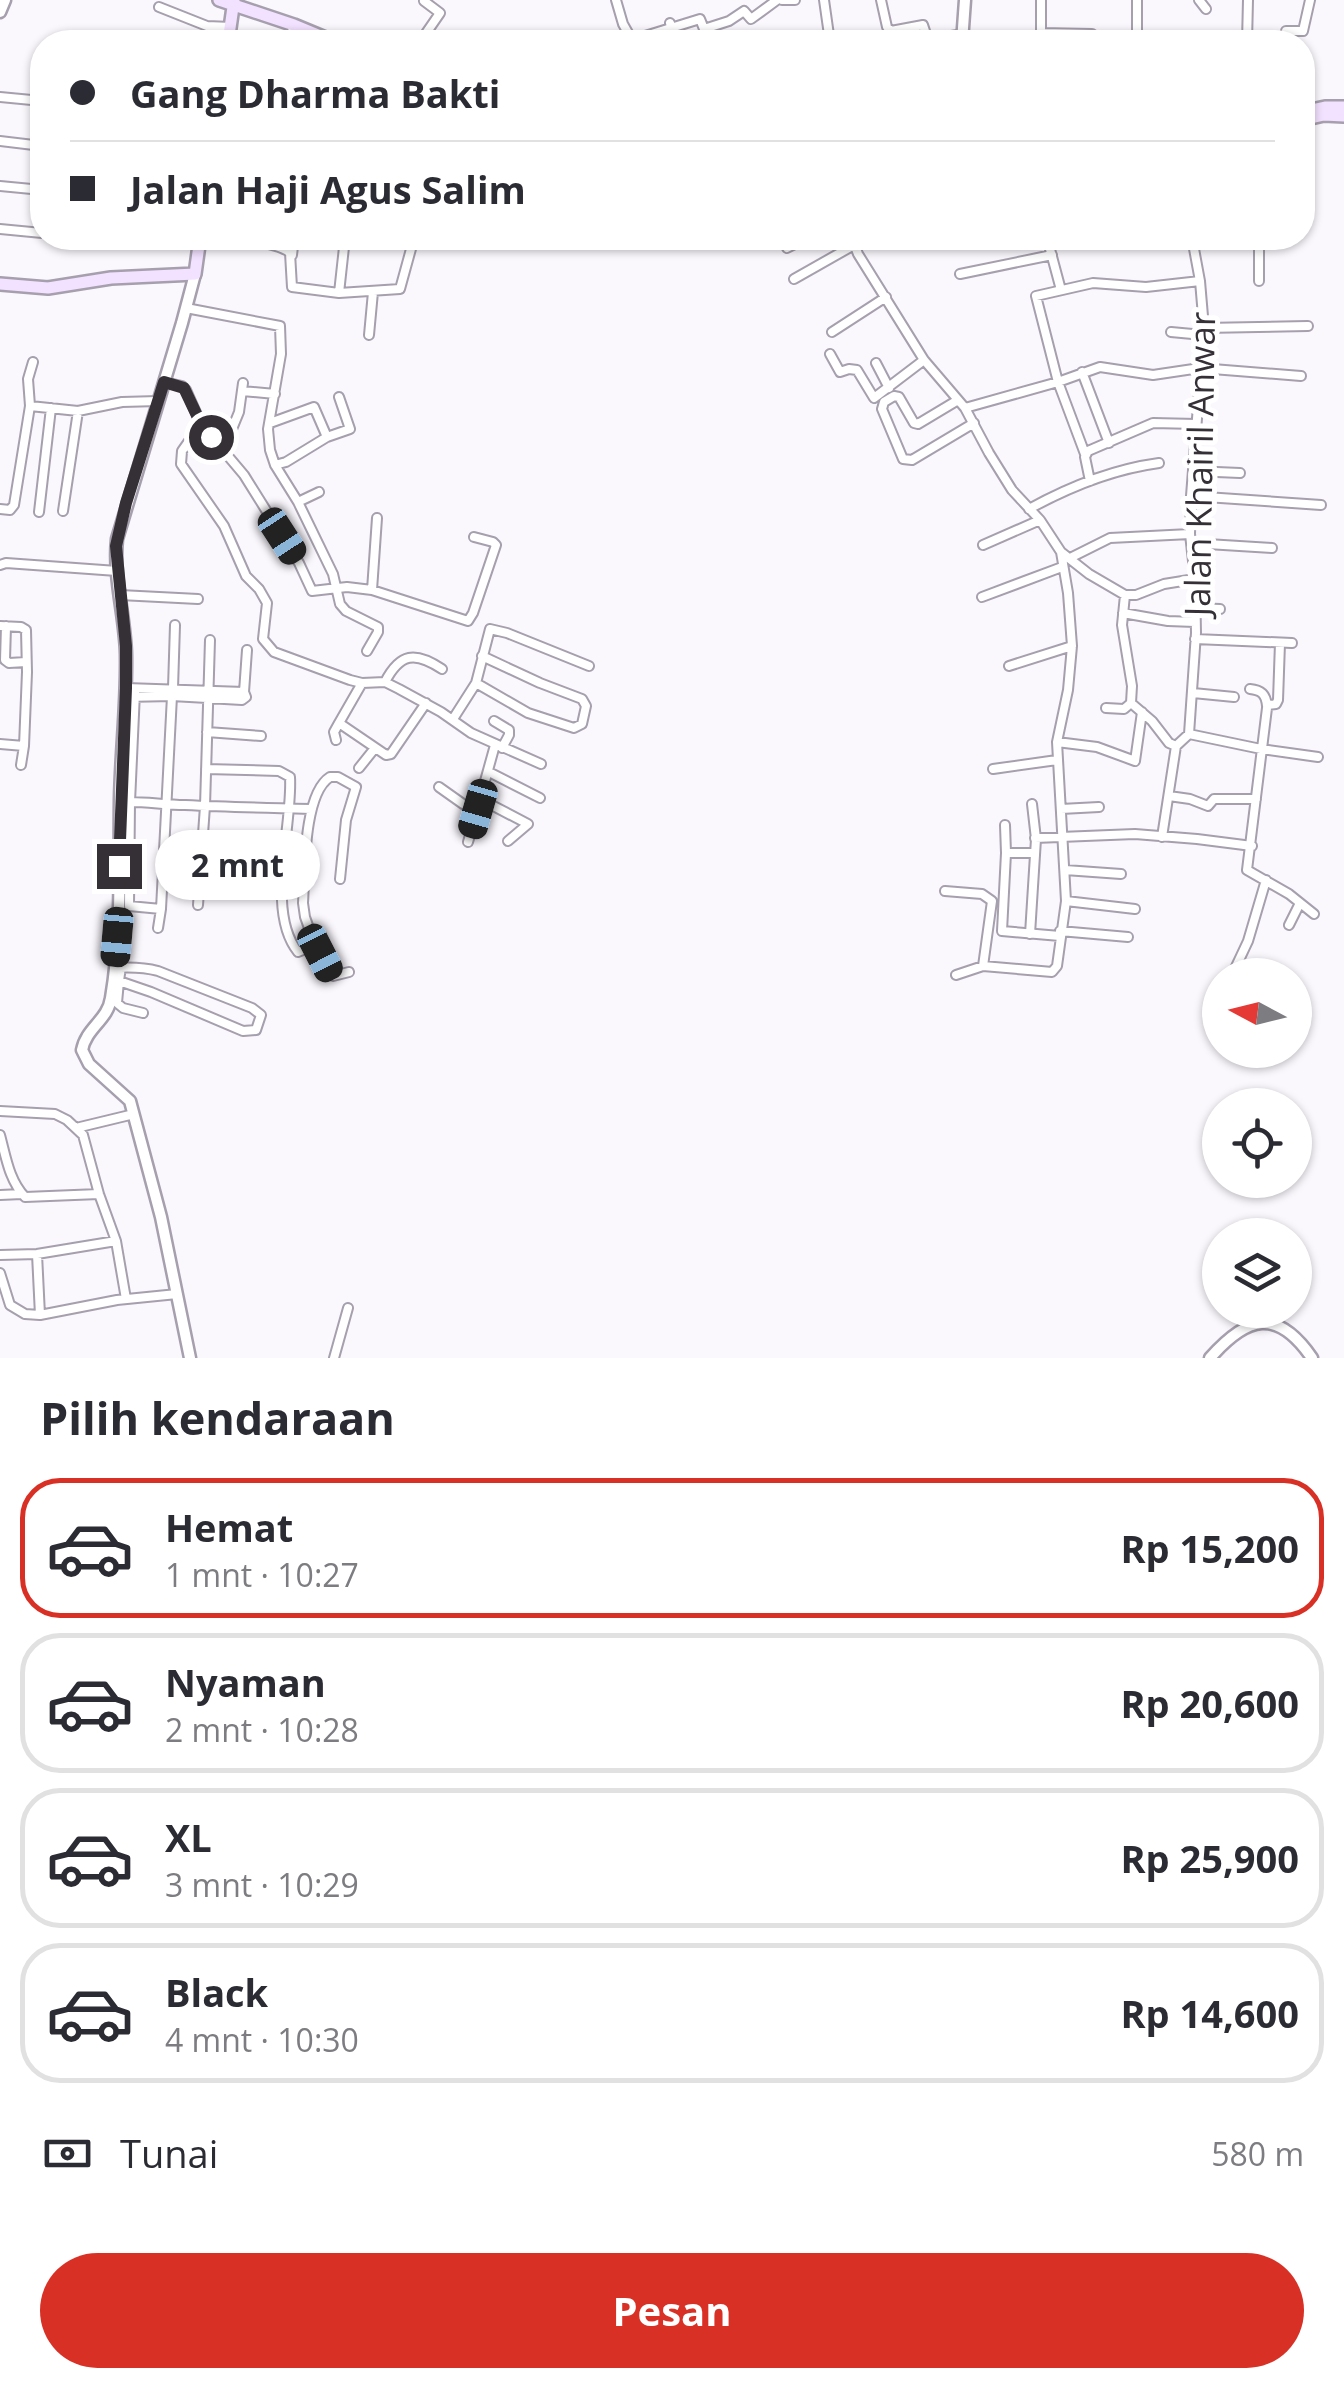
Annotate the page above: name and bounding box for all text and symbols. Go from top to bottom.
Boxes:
text: Gang Dharma Bakti [130,67,500,119]
text: Jalan Haji Agus Salim [130,163,526,215]
street label: Jalan Khairil Anwar [1173,311,1225,620]
route start [189,415,234,460]
car [253,503,311,569]
car [455,776,501,842]
callout: 2 mnt [154,831,319,901]
text: 2 mnt [191,843,284,886]
route end [97,844,142,889]
car [99,906,135,968]
car [293,919,347,987]
north arrow [1202,958,1312,1068]
map controls [1202,958,1312,1328]
button: locate [1202,1088,1312,1198]
button: layers [1202,1218,1312,1328]
text: Pilih kendaraan [40,1387,395,1448]
text: Hemat [165,1501,293,1553]
icon: car [45,1503,135,1593]
text: Rp 15,200 [1121,1522,1299,1574]
text: 1 mnt · 10:27 [165,1553,359,1596]
text: Nyaman [165,1656,326,1708]
icon: car [45,1658,135,1748]
text: Rp 20,600 [1121,1677,1299,1729]
text: 2 mnt · 10:28 [165,1708,359,1751]
text: XL [165,1811,212,1863]
icon: car [45,1813,135,1903]
text: Rp 25,900 [1121,1832,1299,1884]
text: 3 mnt · 10:29 [165,1863,359,1906]
text: Black [165,1966,268,2018]
icon: car [45,1968,135,2058]
text: Rp 14,600 [1121,1987,1299,2039]
text: 4 mnt · 10:30 [165,2018,359,2061]
icon: cash [40,2126,95,2181]
text: Tunai [120,2127,218,2179]
text: 580 m [1211,2132,1304,2175]
button: Pesan [40,2253,1304,2368]

